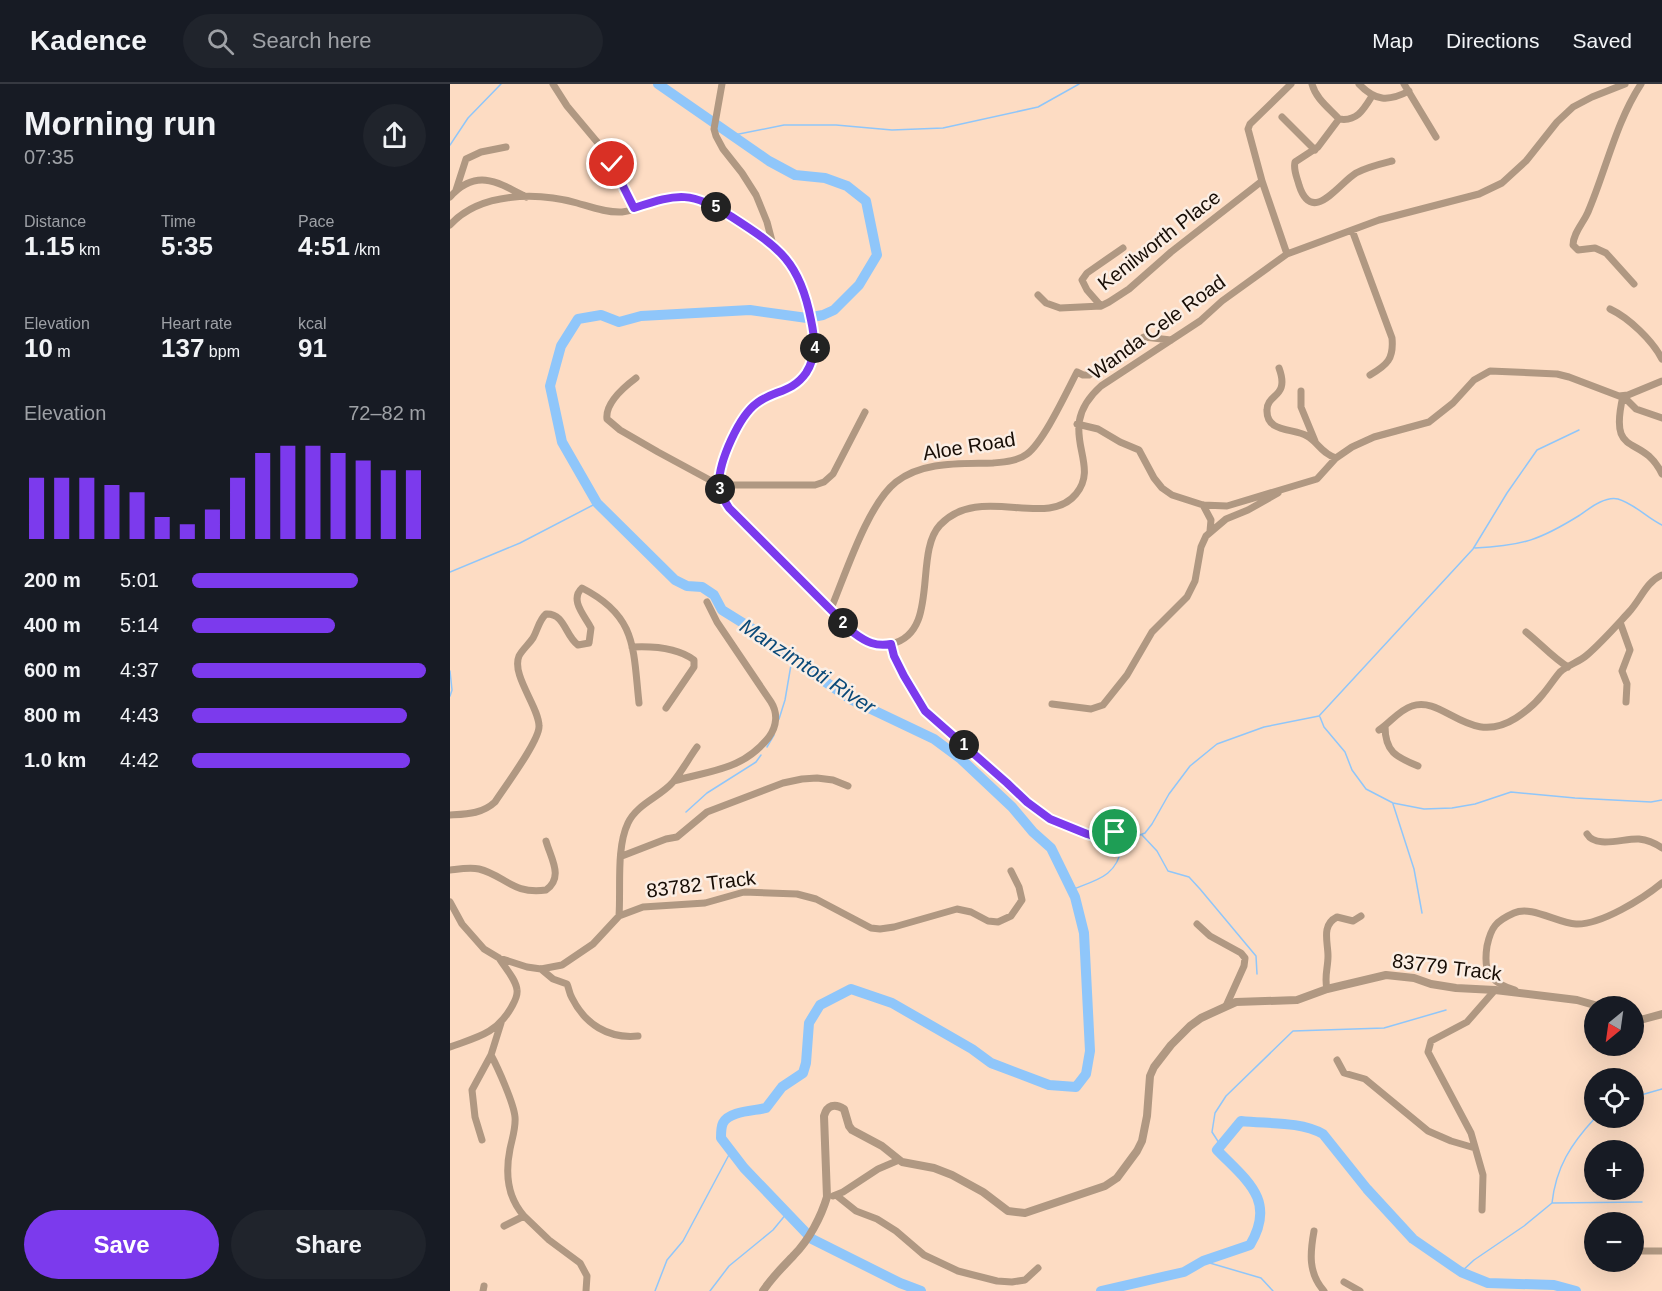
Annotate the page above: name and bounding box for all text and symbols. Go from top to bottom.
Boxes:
search box [183,14,603,68]
text: Kadence [30,25,147,56]
icon: search [204,25,237,58]
text: Search here [252,28,372,53]
text: Map [1372,29,1413,52]
text: Directions [1446,29,1539,52]
text: Saved [1572,29,1632,52]
button: share [363,104,426,167]
text: Morning run [24,105,216,142]
pin [586,138,637,189]
text: 07:35 [24,146,74,168]
icon: check [595,147,628,180]
street label: Kenilworth Place [1094,185,1224,295]
pin: 5 [701,192,731,222]
text: 5 [712,198,720,215]
text: Distance [24,213,86,230]
text: Time [161,213,196,230]
text: Pace [298,213,334,230]
text: 1.15 [24,231,75,261]
text: 5:35 [161,231,213,261]
text: 4:51 [298,231,350,261]
text: km [75,241,100,258]
text: /km [350,241,380,258]
street label: Wanda Cele Road [1085,270,1229,384]
text: Elevation [24,315,90,332]
text: Heart rate [161,315,232,332]
text: kcal [298,315,326,332]
text: 10 [24,333,53,363]
text: 137 [161,333,204,363]
text: 91 [298,333,327,363]
pin: 4 [800,333,830,363]
text: 4 [811,339,819,356]
text: m [53,343,71,360]
text: bpm [204,343,240,360]
text: Elevation [24,402,106,424]
text: 72–82 m [348,402,426,424]
street label: Aloe Road [921,428,1017,464]
pin: 3 [705,474,735,504]
text: 3 [716,480,724,497]
text: 200 m [24,569,81,591]
text: 5:01 [120,569,159,591]
pin: 2 [828,608,858,638]
text: 400 m [24,614,81,636]
text: 5:14 [120,614,159,636]
water label: Manzimtoti River [736,614,881,719]
text: 2 [839,614,847,631]
text: 600 m [24,659,81,681]
text: 4:37 [120,659,159,681]
text: 800 m [24,704,81,726]
text: 4:43 [120,704,159,726]
pin: 1 [949,730,979,760]
text: 1 [960,736,968,753]
text: 1.0 km [24,749,86,771]
text: 4:42 [120,749,159,771]
pin [1089,806,1140,857]
icon: arrive [1098,815,1131,848]
street label: 83782 Track [645,866,758,902]
street label: 83779 Track [1391,949,1504,985]
north arrow [1584,996,1644,1056]
map controls [1584,996,1644,1272]
button: locate [1584,1068,1644,1128]
button: + [1584,1140,1644,1200]
button: Save [24,1210,219,1279]
button: Share [231,1210,426,1279]
button: − [1584,1212,1644,1272]

